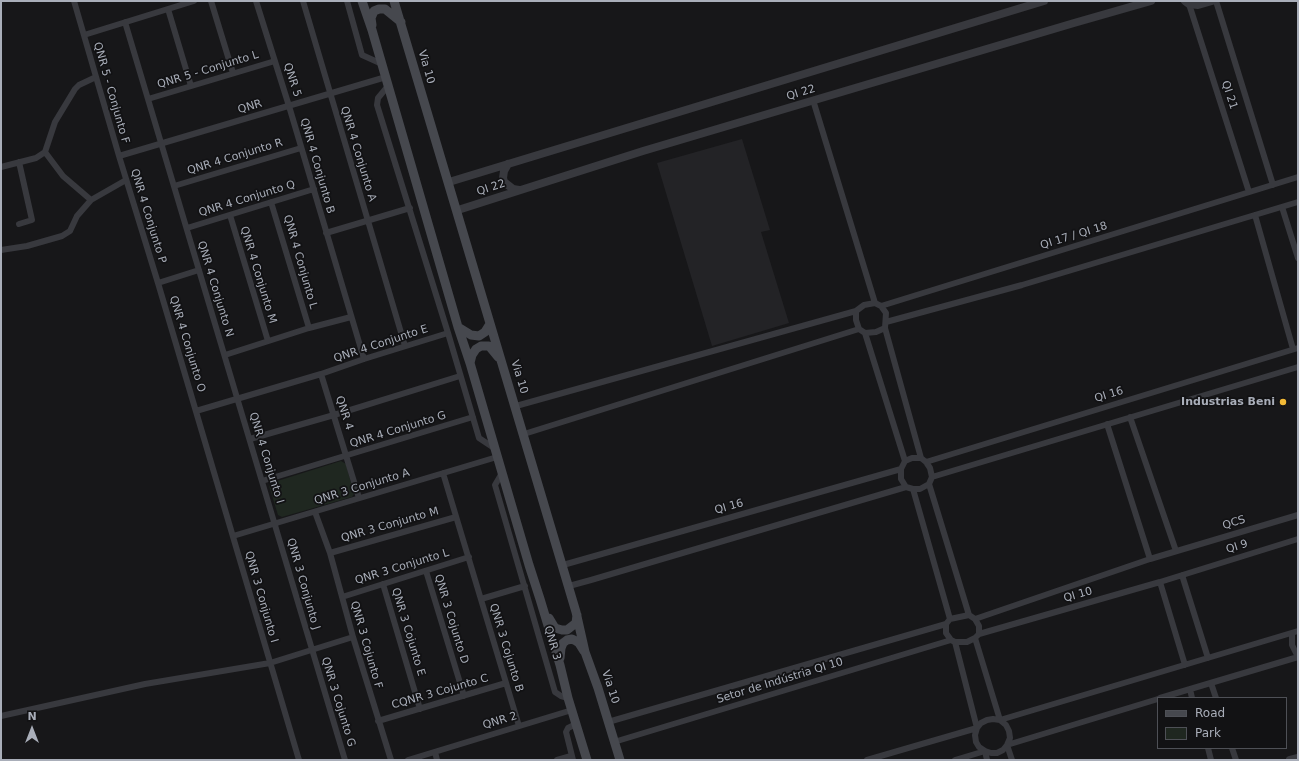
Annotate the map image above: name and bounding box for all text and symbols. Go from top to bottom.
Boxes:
street label: QNR 5 - Conjunto F [90,41,132,145]
street label: QNR 5 - Conjunto L [156,48,260,92]
street label: Via 10 [415,49,437,85]
street label: QNR 5 [280,61,304,99]
street label: QI 21 [1218,79,1240,111]
street label: QI 22 [785,82,817,104]
street label: QNR [236,97,264,117]
street label: QNR 4 Conjunto A [337,105,379,203]
street label: QNR 4 Conjunto B [297,117,337,215]
street label: QNR 4 Conjunto R [186,136,284,178]
street label: QNR 4 Conjunto P [127,167,169,265]
street label: QI 22 [475,177,507,199]
street label: QNR 4 Conjunto Q [197,178,297,220]
street label: QNR 4 Conjunto L [280,213,320,311]
street label: QI 17 / QI 18 [1039,220,1109,252]
street label: QNR 4 Conjunto M [237,225,279,325]
street label: QNR 4 Conjunto N [194,239,236,339]
street label: QNR 4 Conjunto O [166,294,208,394]
street label: QNR 4 Conjunto E [332,323,430,365]
street label: Via 10 [508,359,530,395]
street label: QI 16 [1093,384,1125,406]
street label: QNR 4 [332,394,356,432]
place label: Industrias Beni [1181,395,1275,409]
marker: Industrias Beni [1278,397,1288,407]
street label: QNR 4 Conjunto G [348,409,448,451]
street label: QNR 4 Conjunto I [246,411,286,505]
street label: QNR 3 Conjunto A [313,466,411,508]
street label: QI 16 [713,497,745,517]
street label: QNR 3 Conjunto M [340,505,440,545]
street label: QCS [1221,513,1247,533]
street label: QNR 3 Conjunto J [284,537,322,631]
street label: QI 9 [1224,537,1250,557]
street label: QNR 3 Conjunto L [353,546,451,588]
street label: QNR 3 Conjunto I [242,550,280,644]
street label: QNR 3 Cojunto D [431,573,471,665]
street label: QI 10 [1062,585,1094,605]
street label: QNR 3 Cojunto E [388,586,428,678]
street label: QNR 3 Cojunto F [347,600,385,690]
street label: QNR 3 Cojunto B [486,602,526,694]
street label: QNR 3 [541,624,563,662]
street label: Setor de Indústria QI 10 [715,655,845,707]
street label: QNR 3 Cojunto G [318,656,358,748]
street label: Via 10 [598,669,622,705]
street label: CQNR 3 Cojunto C [390,672,490,712]
legend [1157,697,1287,749]
text: Road [1195,706,1225,720]
north arrow [12,709,52,749]
text: N [27,710,37,723]
street label: QNR 2 [481,710,519,732]
text: Park [1195,726,1221,740]

